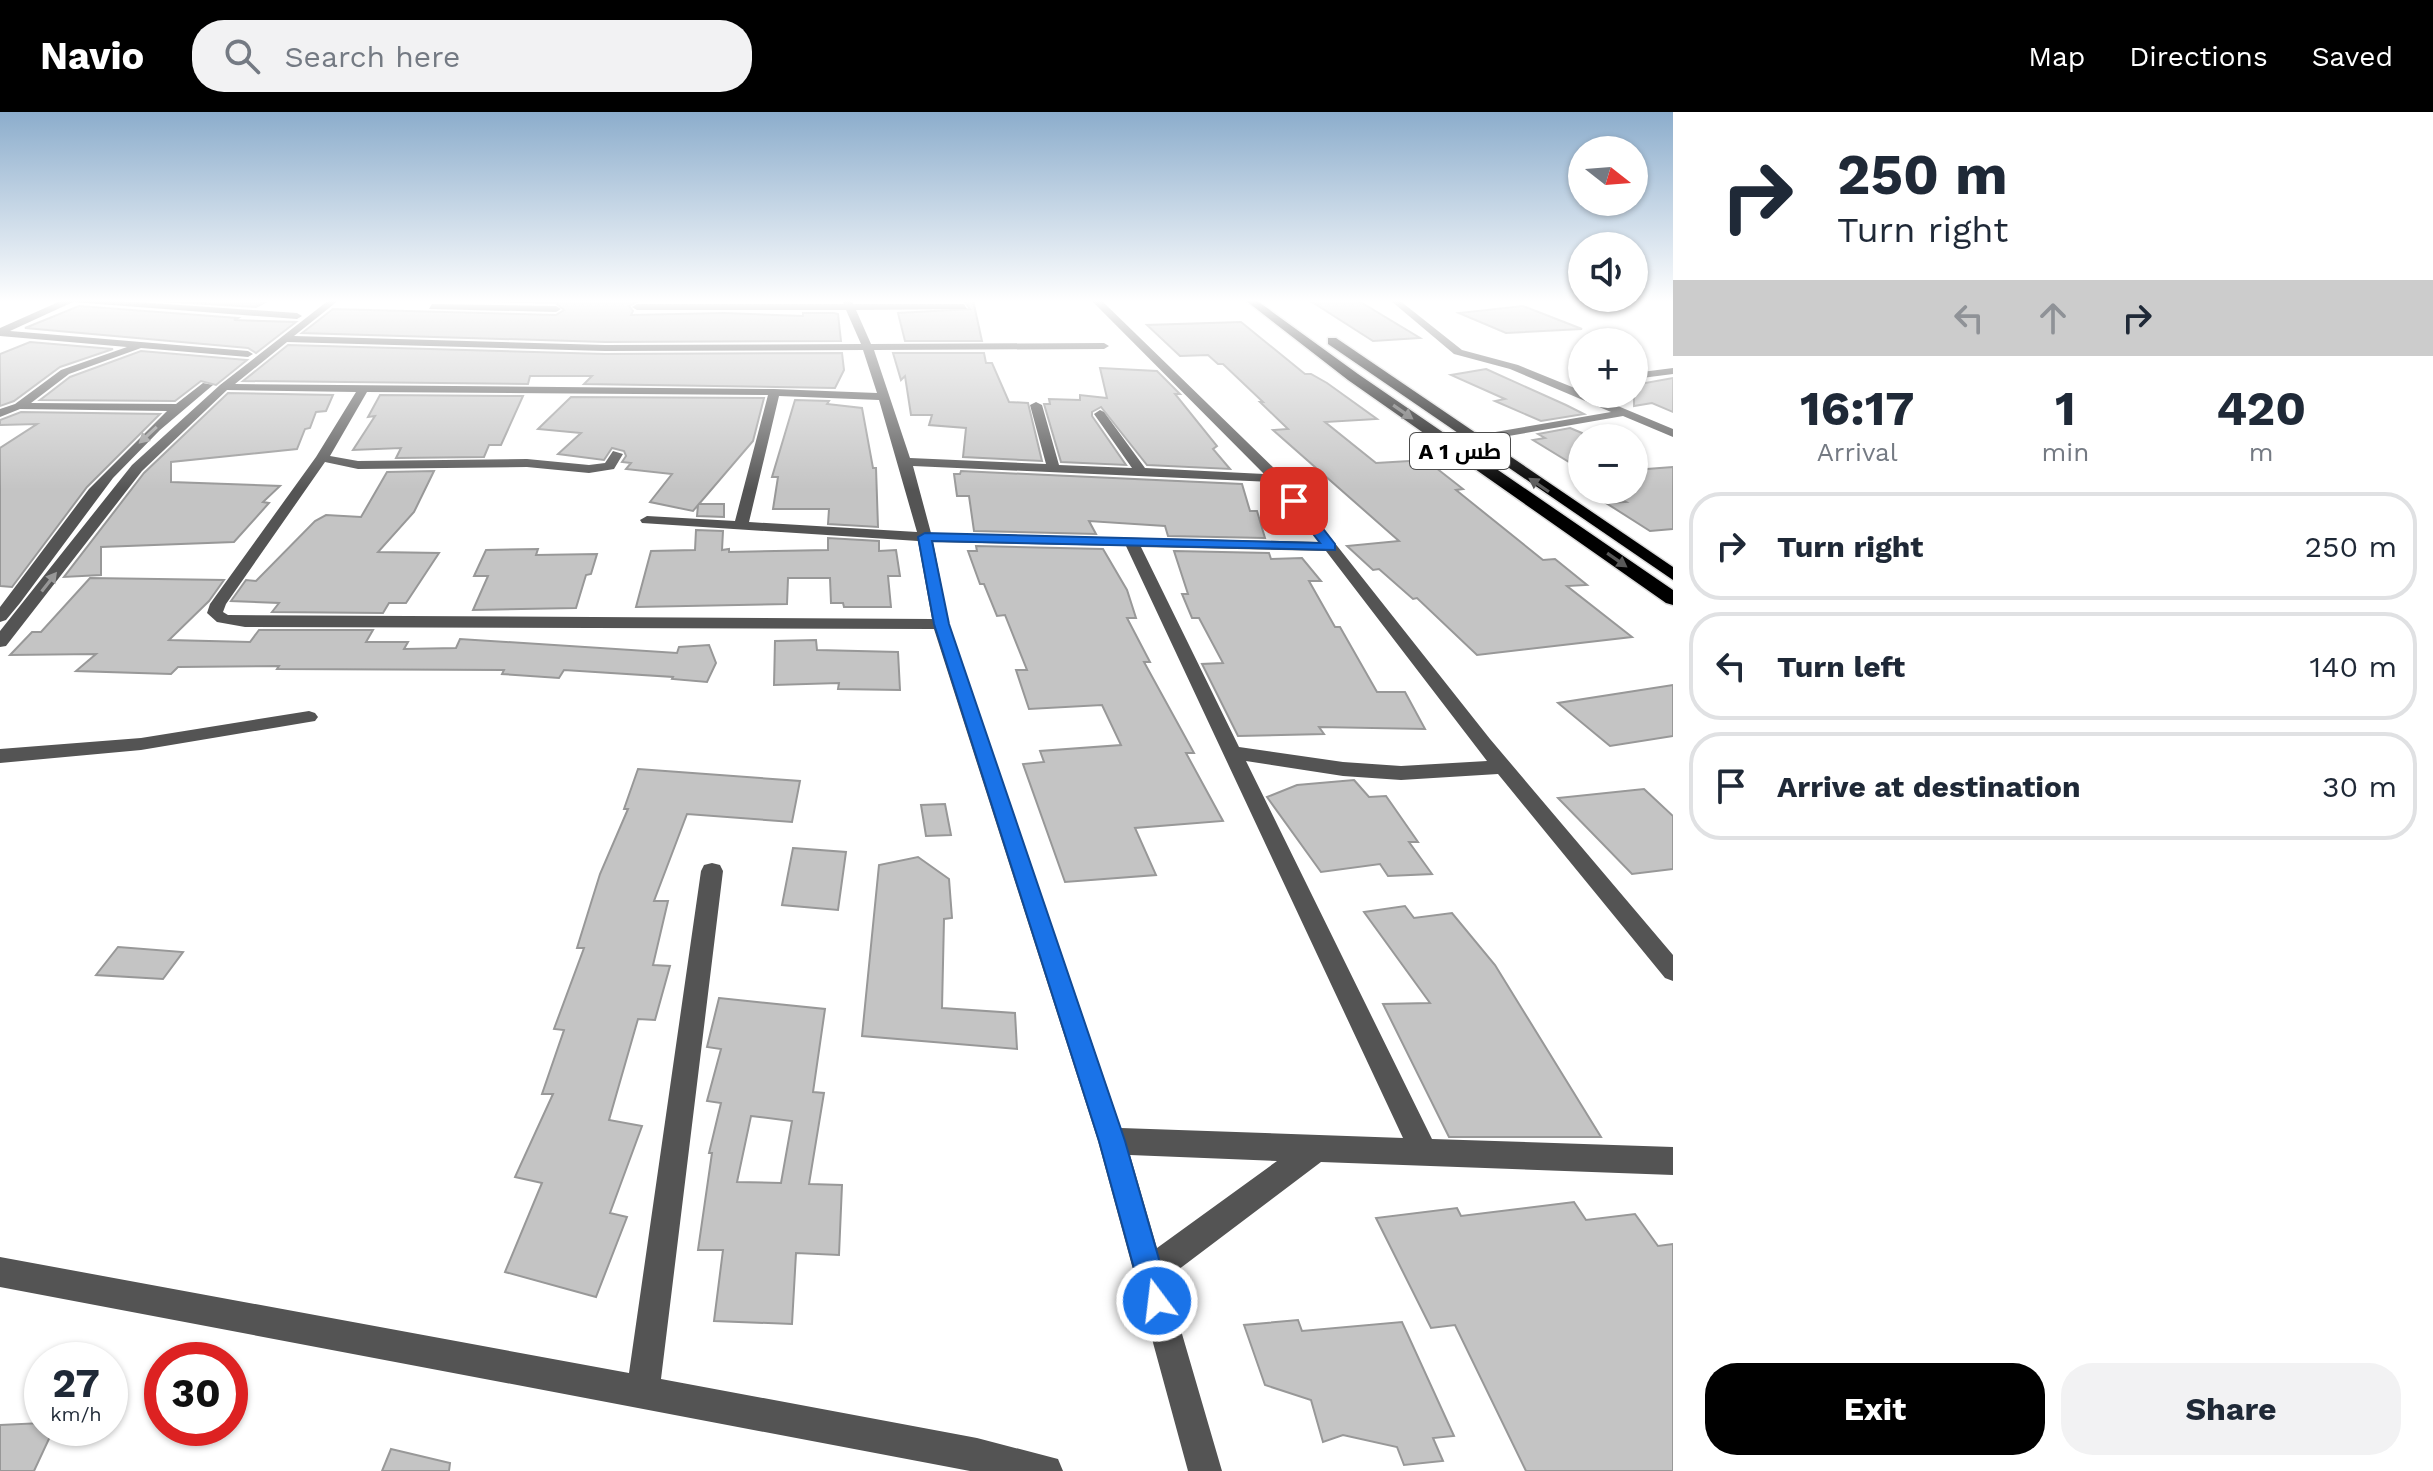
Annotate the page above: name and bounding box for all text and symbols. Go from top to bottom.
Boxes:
search box [192,20,752,92]
text: Navio [40,34,144,78]
icon: search [220,34,264,78]
text: Search here [284,39,460,74]
text: Map [2028,40,2085,73]
text: Directions [2129,40,2268,73]
text: Saved [2312,40,2393,73]
north arrow [1568,136,1648,216]
map controls [1568,136,1648,504]
text: 250 m [1837,142,2008,208]
icon: right [1705,144,1809,248]
text: Turn right [1837,209,2008,251]
button: sound [1568,232,1648,312]
icon: left [1947,296,1991,340]
icon: ahead [2031,296,2075,340]
icon: right [2115,296,2159,340]
button: + [1568,328,1648,408]
text: 16:17 [1800,380,1915,437]
text: 1 [2055,380,2076,437]
text: 420 [2216,380,2306,437]
one-way arrow [1393,404,1414,419]
button: − [1568,424,1648,504]
one-way arrow [139,426,158,444]
road number: A 1 طس [1410,433,1510,469]
text: Arrival [1817,437,1898,467]
text: min [2041,437,2089,467]
text: m [2249,437,2274,467]
pin [1260,467,1328,535]
one-way arrow [1528,477,1549,492]
icon: arrive [1272,479,1316,523]
icon: right [1709,524,1753,568]
text: Turn right [1777,529,1923,564]
text: 250 m [2305,529,2397,564]
one-way arrow [1606,552,1627,567]
one-way arrow [40,572,57,592]
icon: left [1709,644,1753,688]
text: Turn left [1777,649,1905,684]
text: 140 m [2309,649,2397,684]
icon: arrive [1709,764,1753,808]
text: Arrive at destination [1777,769,2081,804]
text: 30 m [2322,769,2397,804]
position arrow [1115,1259,1199,1343]
speed limit sign: 30 [144,1342,248,1446]
text: 27 [52,1360,100,1407]
button: Exit [1705,1363,2045,1455]
button: Share [2061,1363,2401,1455]
text: km/h [50,1402,102,1426]

